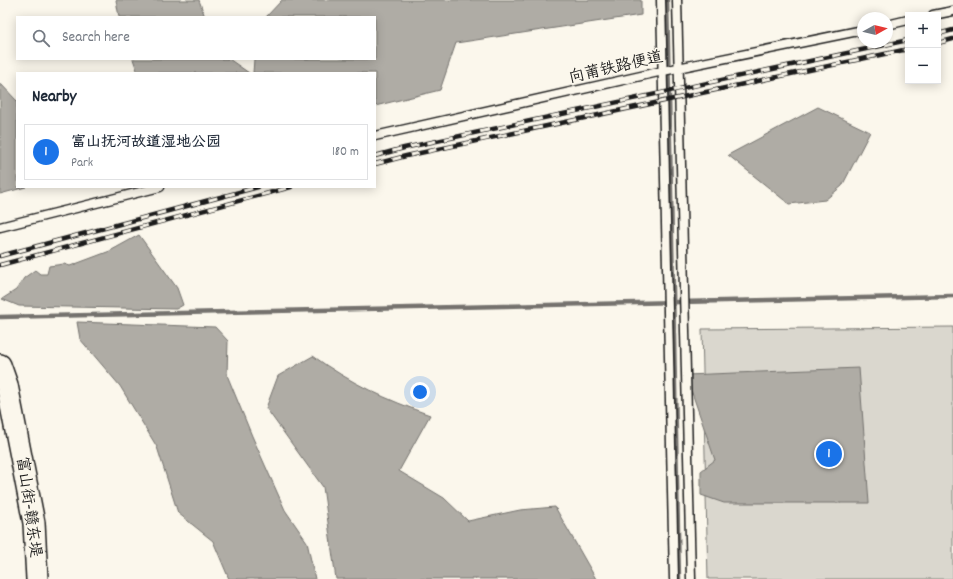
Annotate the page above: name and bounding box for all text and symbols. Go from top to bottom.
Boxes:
north arrow [857,12,893,48]
map controls [905,12,941,84]
button: + [905,12,941,48]
search box [16,16,376,60]
icon: search [30,27,52,49]
text: Search here [62,27,130,49]
street label: 向莆铁路便道 [567,46,665,90]
button: − [905,48,941,84]
text: Nearby [32,86,76,110]
text: 富山抚河故道湿地公园 [71,132,221,154]
text: 1 [45,143,47,162]
text: 180 m [332,143,359,162]
text: Park [71,154,93,173]
your location [410,382,430,402]
pin: 1 [816,439,842,469]
street label: 富山街-赣东堤 [10,455,46,559]

